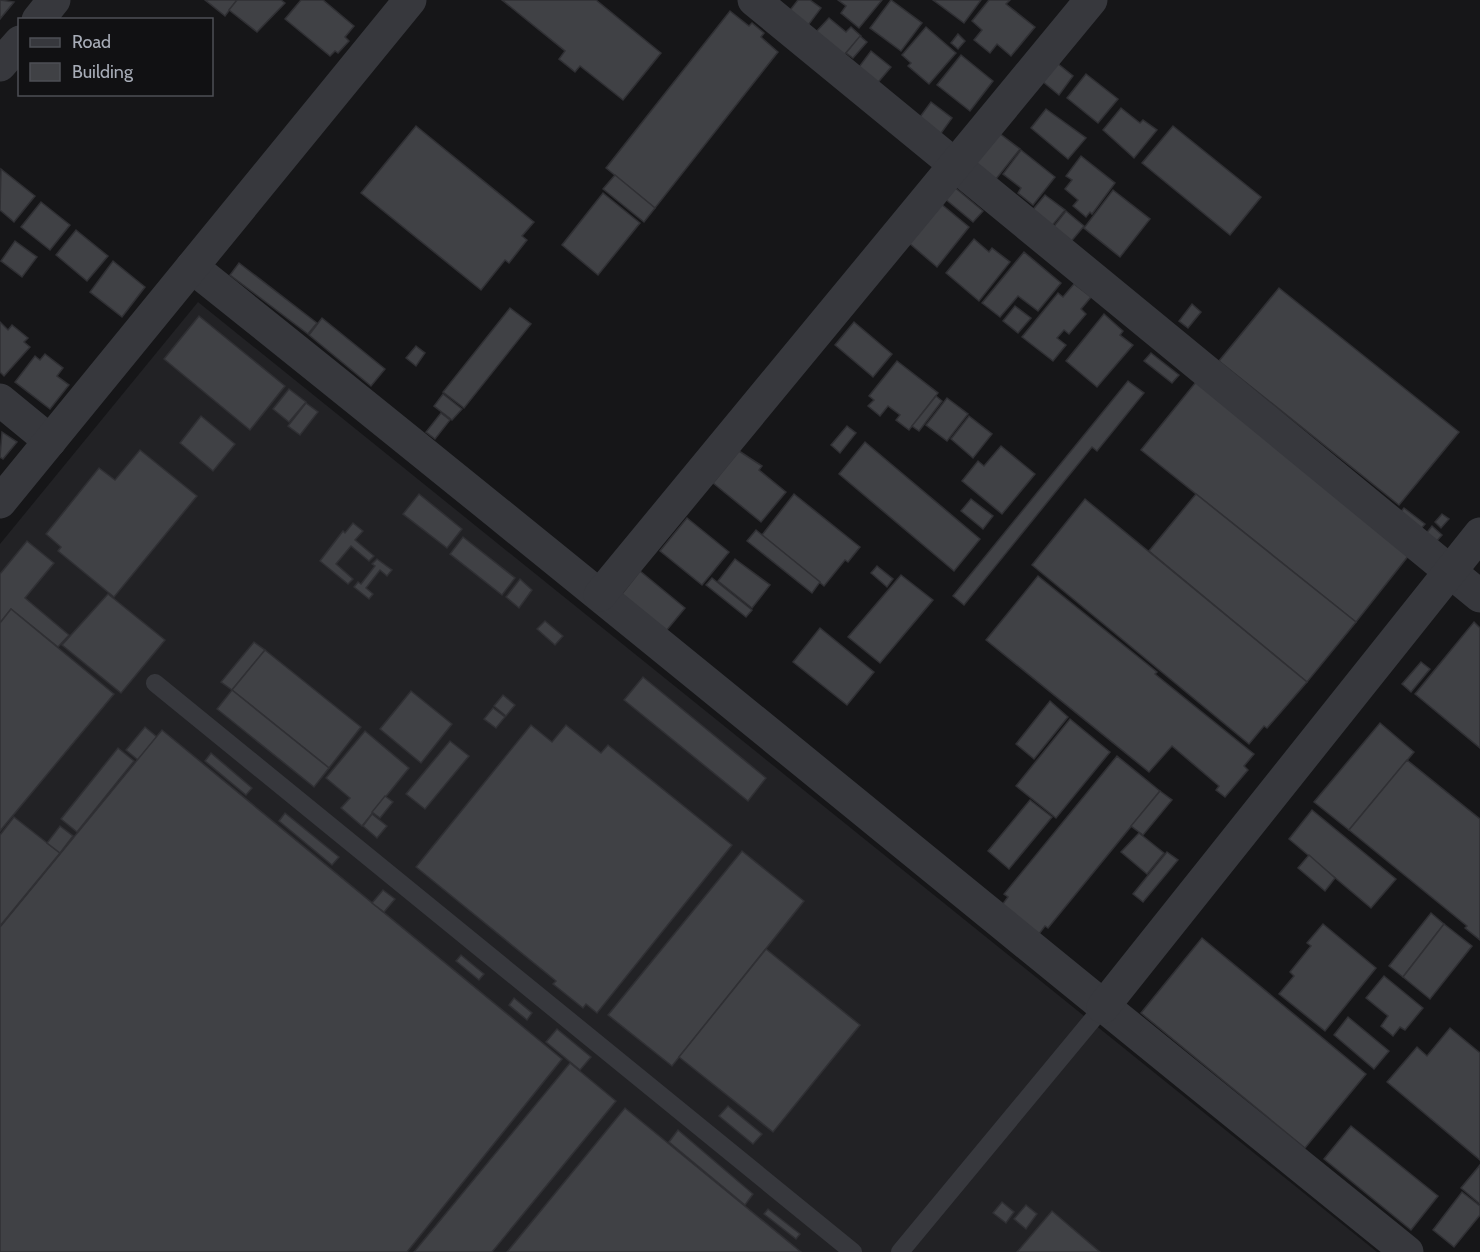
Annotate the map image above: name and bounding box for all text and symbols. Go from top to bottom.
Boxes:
legend [18,18,213,96]
text: Road [72,31,111,53]
text: Building [72,61,134,83]

